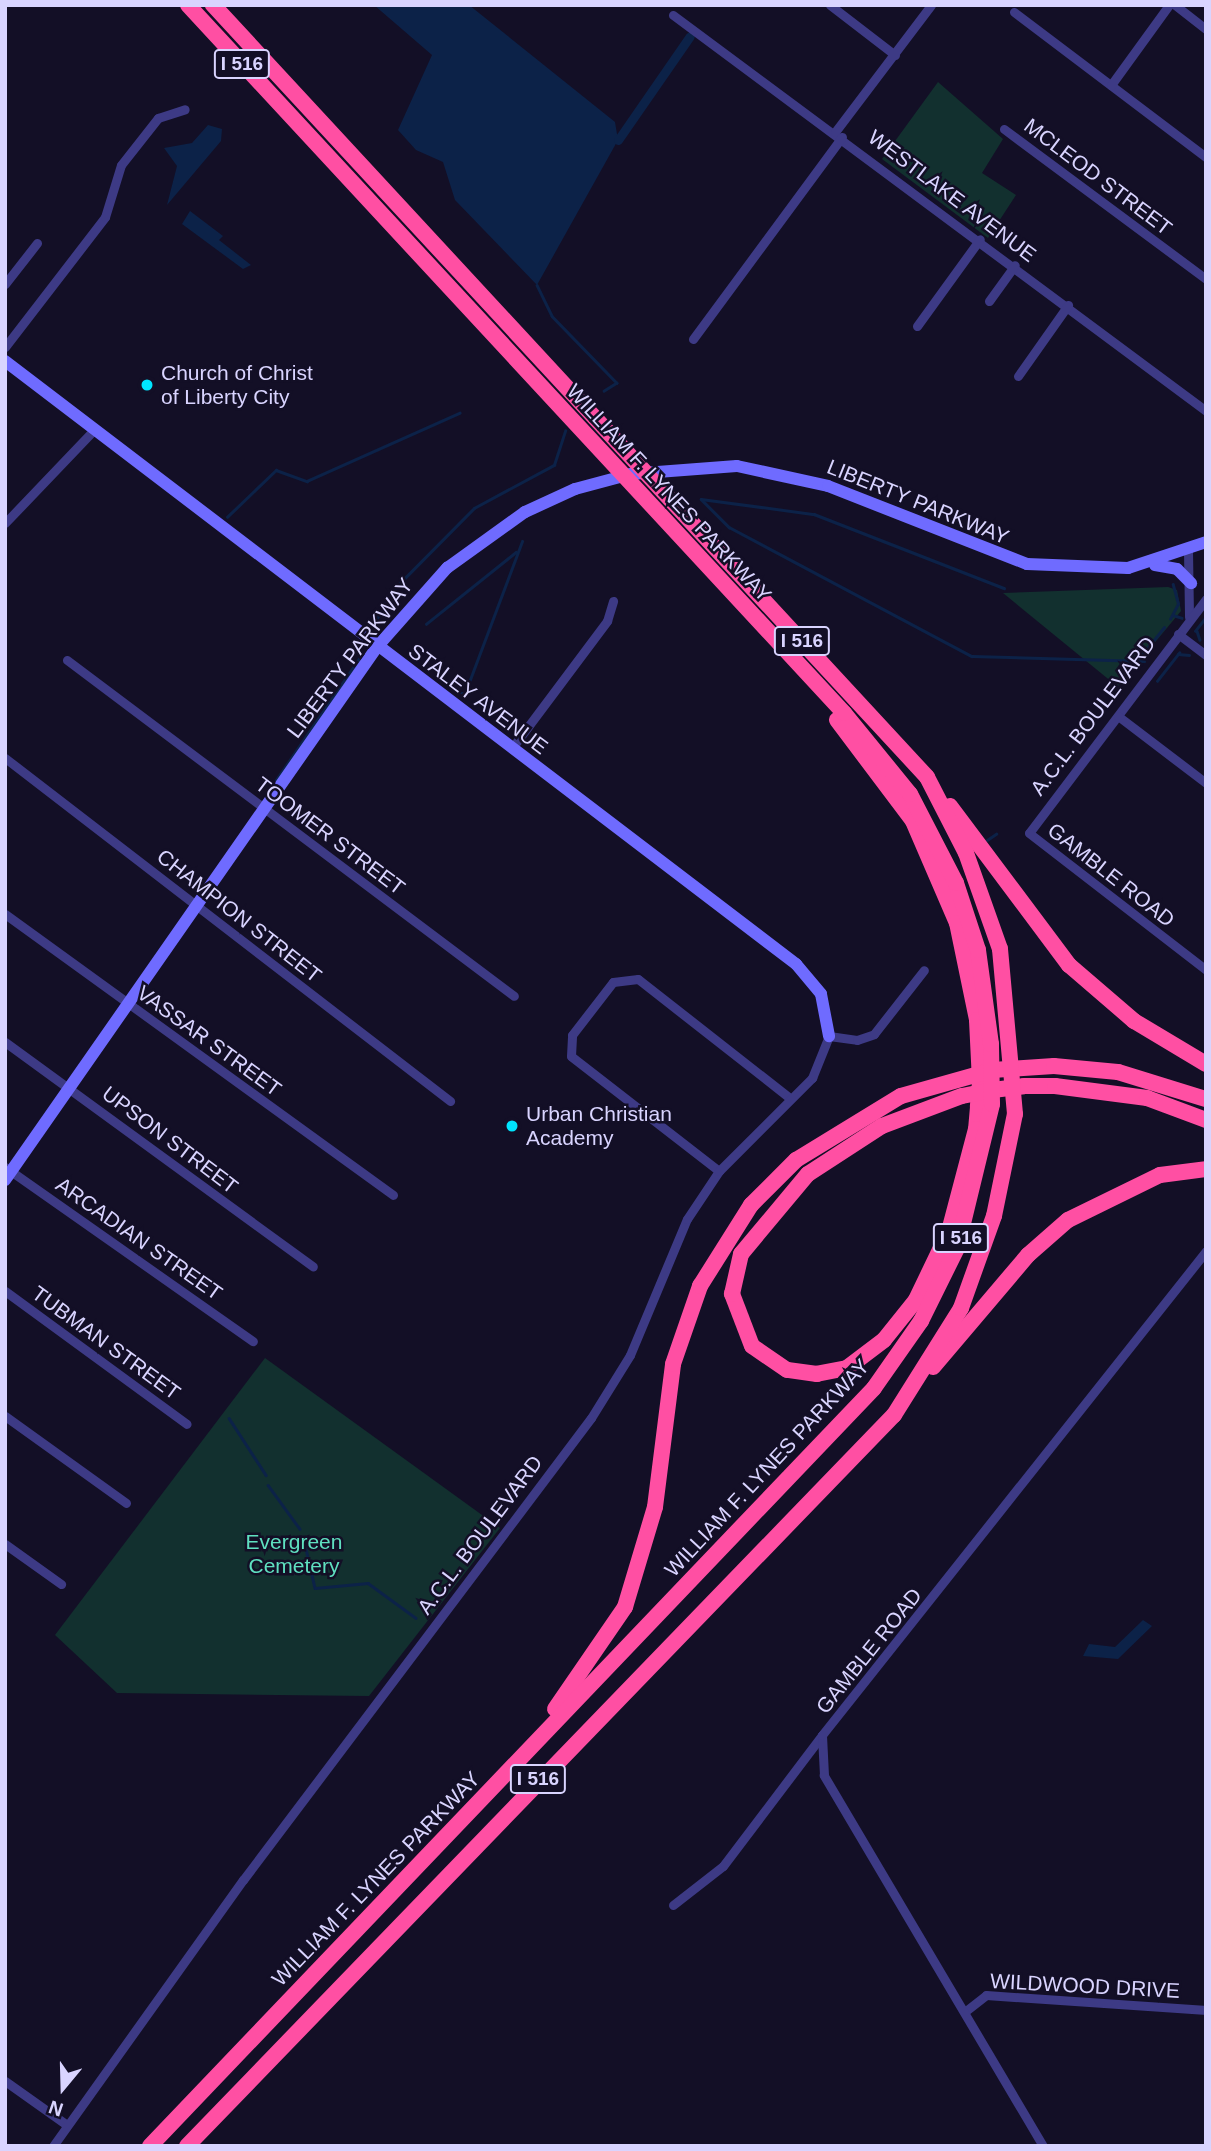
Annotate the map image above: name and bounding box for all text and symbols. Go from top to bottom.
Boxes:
road number: I 516 [212,48,272,80]
street label: MCLEOD STREET [1019,113,1177,241]
street label: WESTLAKE AVENUE [863,124,1041,268]
place label: Church of Christ of Liberty City [161,360,313,410]
marker: Church of Christ of Liberty City [139,377,155,393]
street label: WILLIAM F. LYNES PARKWAY [561,379,777,607]
street label: LIBERTY PARKWAY [823,454,1013,550]
street label: LIBERTY PARKWAY [282,573,418,743]
road number: I 516 [772,626,832,656]
street label: A.C.L. BOULEVARD [1025,632,1161,800]
street label: STALEY AVENUE [403,638,553,760]
street label: TOOMER STREET [250,772,410,900]
street label: GAMBLE ROAD [1043,818,1179,932]
street label: CHAMPION STREET [152,844,326,988]
street label: VASSAR STREET [132,980,286,1102]
street label: UPSON STREET [97,1081,243,1199]
place label: Urban Christian Academy [526,1101,672,1151]
marker: Urban Christian Academy [504,1118,520,1134]
street label: ARCADIAN STREET [51,1172,227,1306]
road number: I 516 [931,1222,991,1254]
street label: TUBMAN STREET [27,1281,185,1405]
street label: WILLIAM F. LYNES PARKWAY [659,1354,875,1582]
street label: A.C.L. BOULEVARD [412,1451,548,1619]
park label: Evergreen Cemetery [246,1529,342,1579]
street label: GAMBLE ROAD [811,1583,927,1719]
road number: I 516 [508,1764,568,1794]
street label: WILLIAM F. LYNES PARKWAY [267,1766,485,1992]
street label: WILDWOOD DRIVE [989,1968,1181,2004]
north arrow [28,2053,98,2123]
text: N [46,2096,66,2120]

